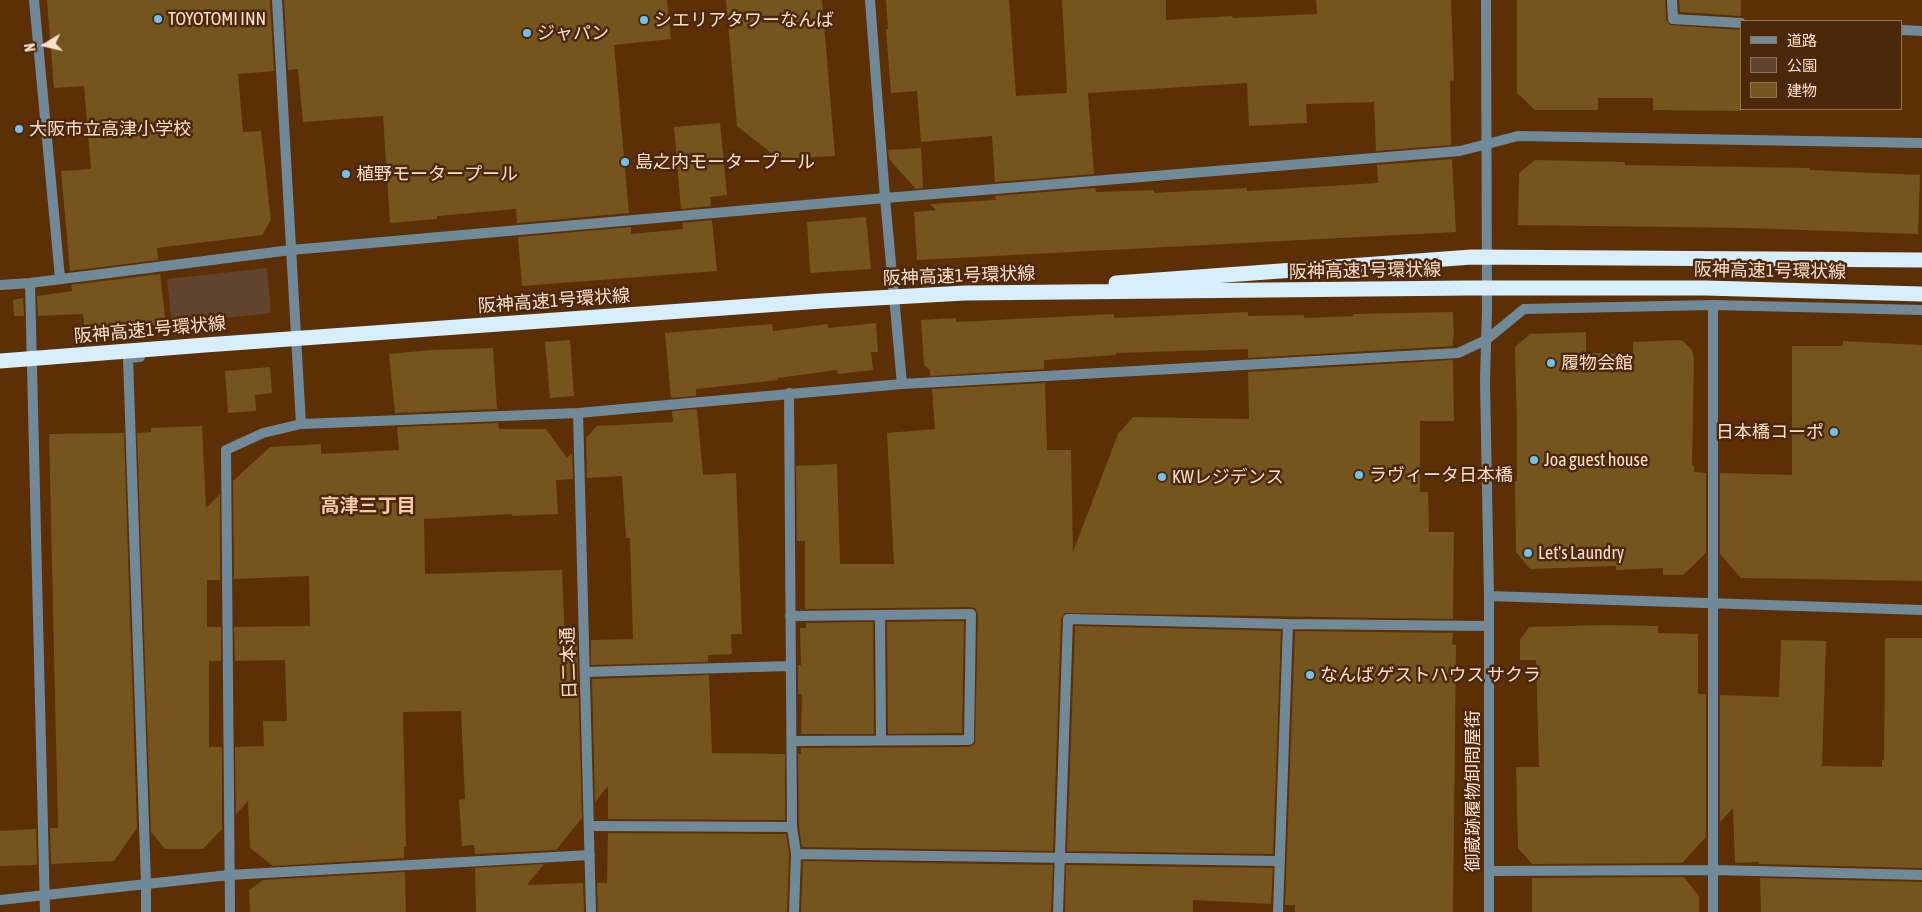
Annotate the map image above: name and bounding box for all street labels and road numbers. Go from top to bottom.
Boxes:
street label: 阪神高速1号環状線 [1289,259,1441,283]
street label: 阪神高速1号環状線 [1694,259,1846,283]
street label: 阪神高速1号環状線 [882,263,1036,289]
street label: 阪神高速1号環状線 [477,285,631,317]
street label: 阪神高速1号環状線 [73,313,227,347]
street label: 日二本通 [557,627,581,699]
street label: 御蔵跡履物卸問屋街 [1462,710,1484,872]

